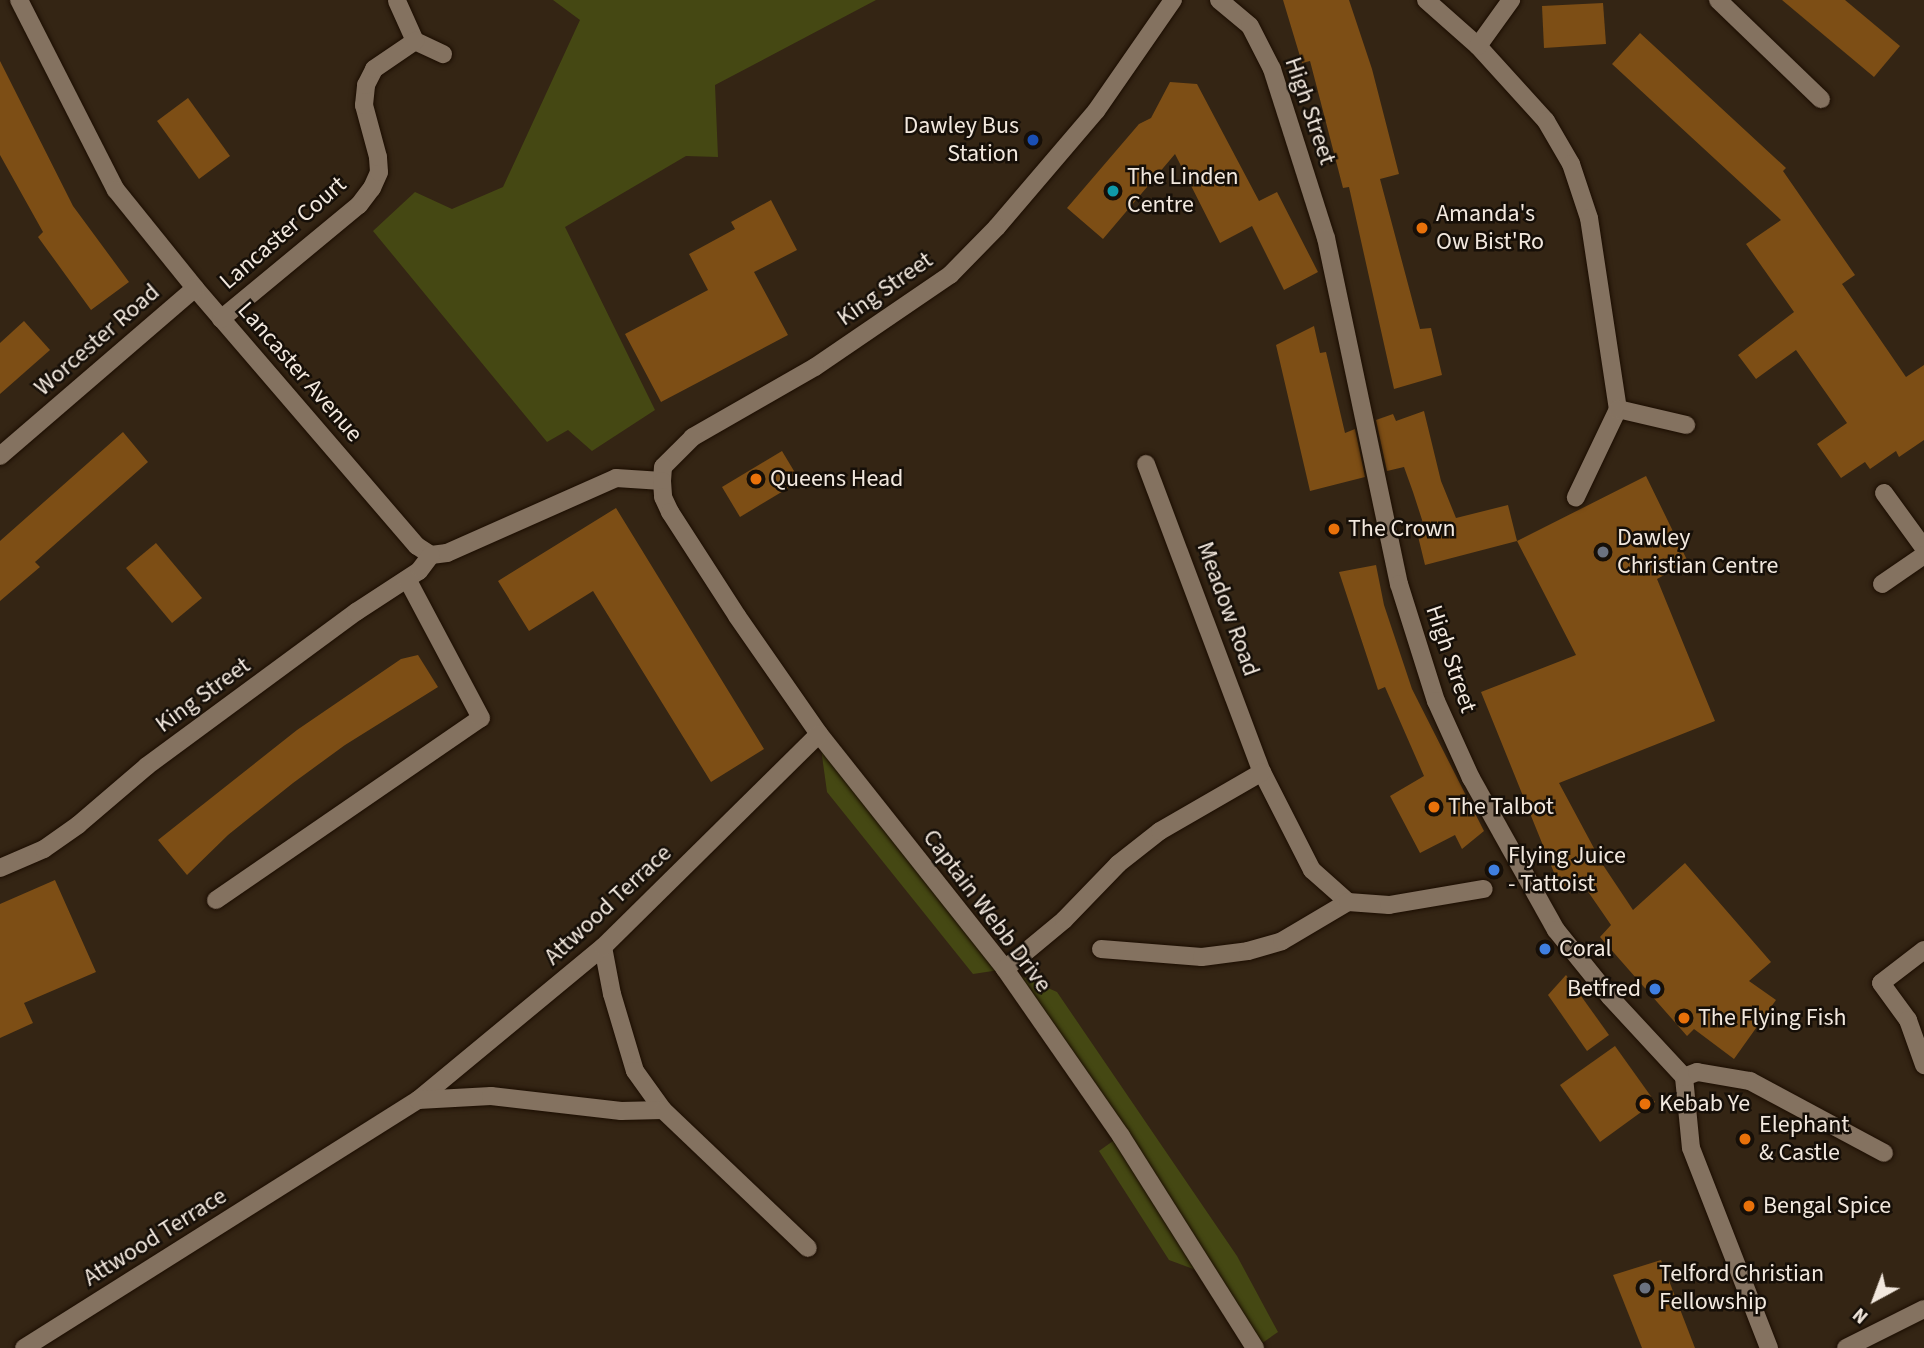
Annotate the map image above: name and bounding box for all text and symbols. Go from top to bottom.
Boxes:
street label: High Street [1278,54,1342,168]
place label: Dawley Bus Station [904,112,1019,168]
marker: Dawley Bus Station [1025,132,1041,148]
place label: The Linden Centre [1127,163,1239,219]
street label: Lancaster Court [214,170,352,296]
marker: The Linden Centre [1105,183,1121,199]
place label: Amanda's Ow Bist'Ro [1436,200,1544,256]
marker: Amanda's Ow Bist'Ro [1414,220,1430,236]
street label: King Street [832,246,938,332]
street label: Worcester Road [29,278,165,402]
street label: Lancaster Avenue [231,296,369,448]
place label: Queens Head [770,465,903,493]
marker: Queens Head [748,471,764,487]
place label: The Crown [1348,515,1456,543]
marker: The Crown [1326,521,1342,537]
place label: Dawley Christian Centre [1617,524,1778,580]
street label: Meadow Road [1190,538,1266,680]
marker: Dawley Christian Centre [1595,544,1611,560]
street label: High Street [1419,602,1483,716]
street label: King Street [150,651,256,739]
place label: The Talbot [1448,793,1554,821]
marker: The Talbot [1426,799,1442,815]
street label: Captain Webb Drive [916,824,1058,998]
street label: Attwood Terrace [538,839,678,971]
place label: Flying Juice - Tattoist [1508,842,1626,898]
marker: Flying Juice - Tattoist [1486,862,1502,878]
place label: Coral [1559,935,1612,963]
marker: Coral [1537,941,1553,957]
place label: Betfred [1567,975,1641,1003]
marker: Betfred [1647,981,1663,997]
place label: The Flying Fish [1698,1004,1847,1032]
marker: The Flying Fish [1676,1010,1692,1026]
place label: Kebab Ye [1659,1090,1750,1118]
marker: Kebab Ye [1637,1096,1653,1112]
place label: Elephant & Castle [1759,1111,1849,1167]
marker: Elephant & Castle [1737,1131,1753,1147]
street label: Attwood Terrace [78,1181,232,1293]
place label: Bengal Spice [1763,1192,1891,1220]
marker: Bengal Spice [1741,1198,1757,1214]
place label: Telford Christian Fellowship [1659,1260,1824,1316]
north arrow [1840,1264,1910,1334]
marker: Telford Christian Fellowship [1637,1280,1653,1296]
text: N [1847,1301,1875,1330]

